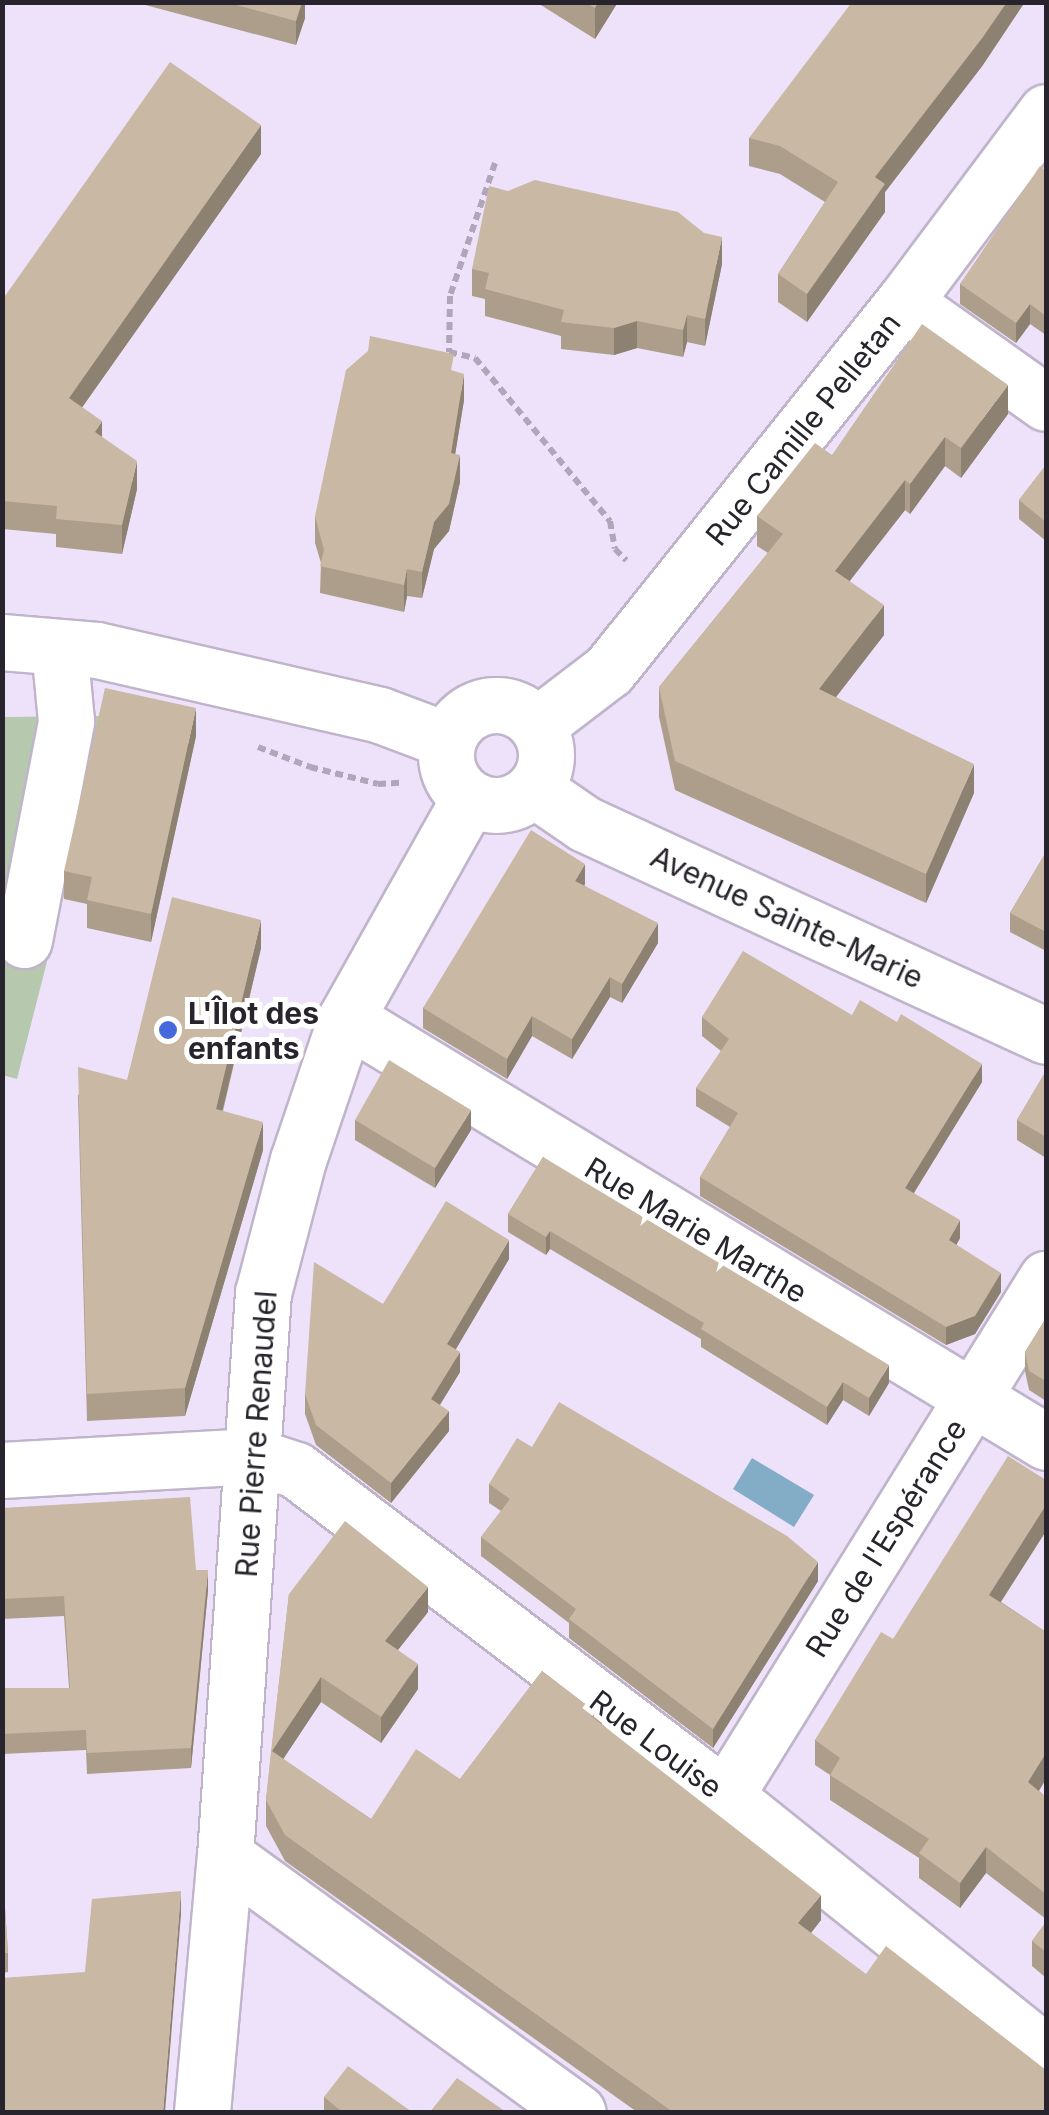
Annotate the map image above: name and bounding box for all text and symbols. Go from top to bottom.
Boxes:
street label: Rue Camille Pelletan [698,305,908,553]
street label: Avenue Sainte-Marie [645,838,929,996]
place label: L'Îlot des enfants [188,995,319,1066]
marker: L'Îlot des enfants [157,1019,179,1041]
street label: Rue Marie Marthe [578,1150,814,1310]
street label: Rue Pierre Renaudel [228,1290,284,1578]
street label: Rue de l'Espérance [798,1412,974,1664]
street label: Rue Louise [583,1683,729,1805]

